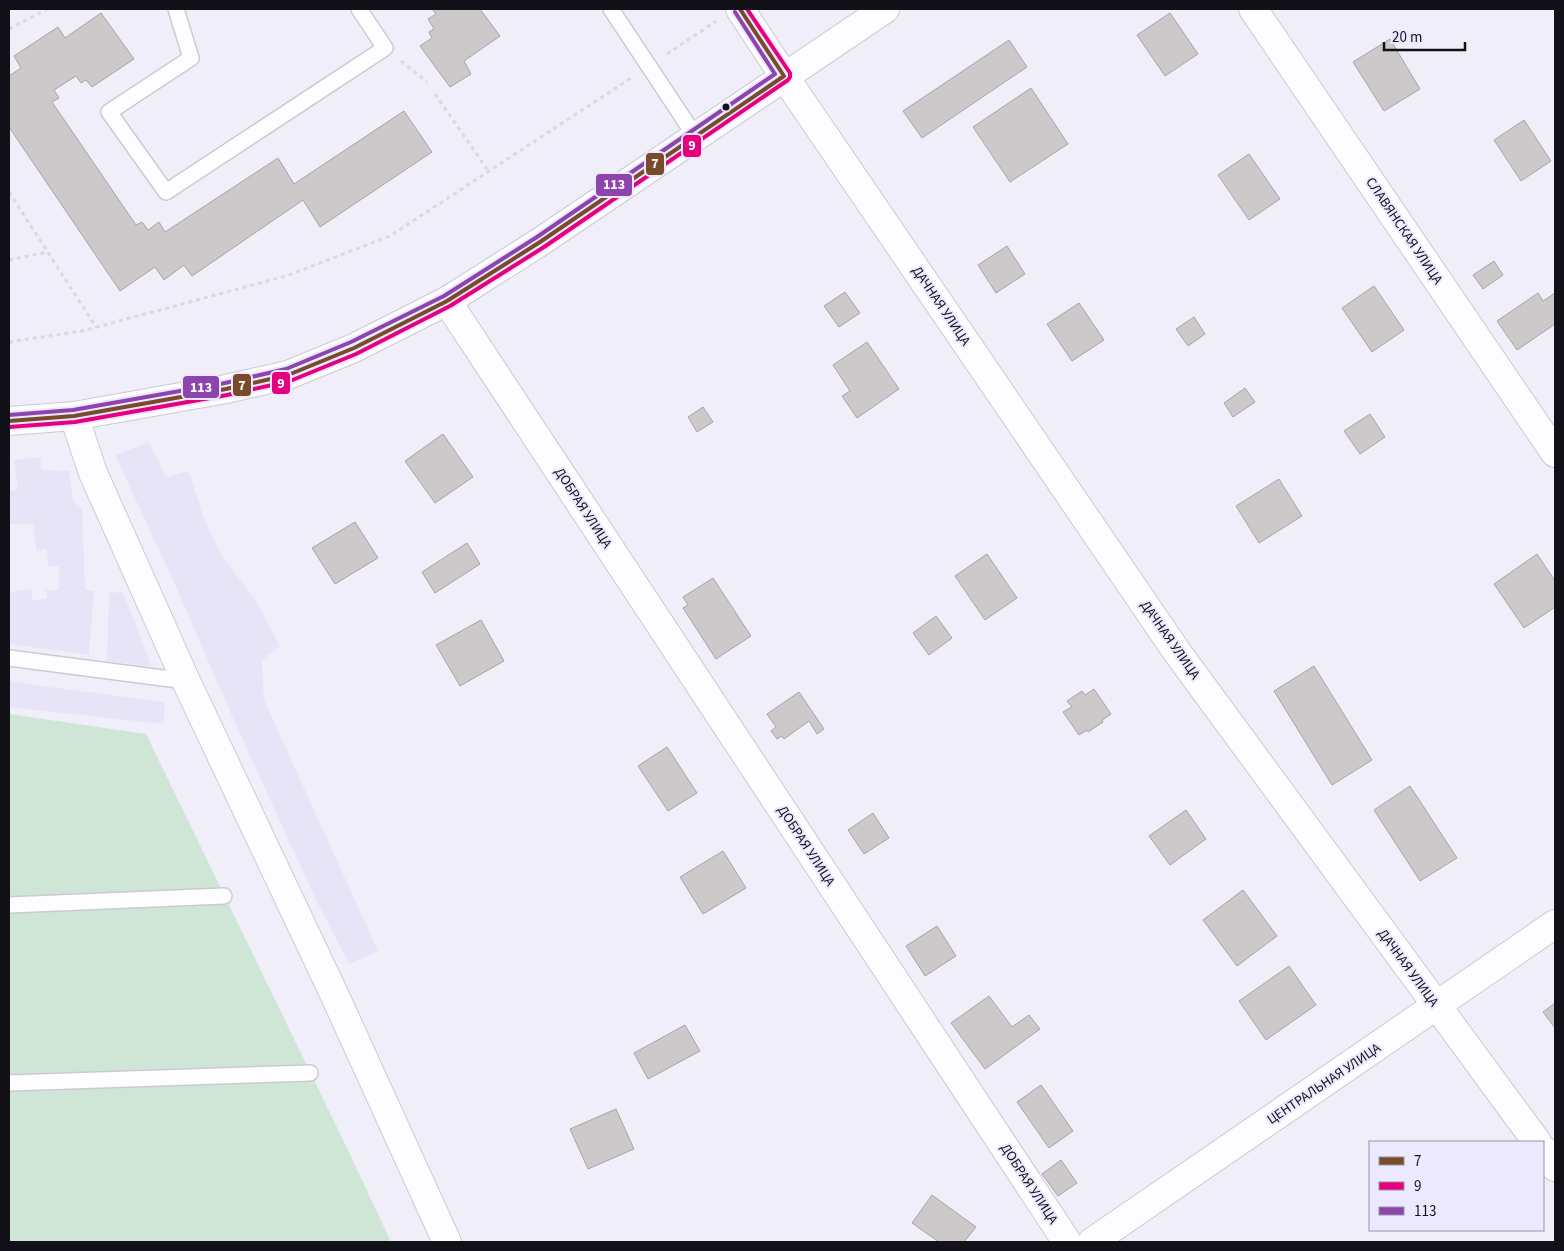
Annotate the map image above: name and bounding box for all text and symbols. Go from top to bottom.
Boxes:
scale bar [1384,20,1465,52]
text: 20 m [1392,27,1422,48]
unlabelled marker [721,102,731,112]
line badge: 9 [682,134,702,158]
text: 9 [688,136,696,156]
line badge: 7 [645,152,665,176]
text: 7 [651,154,659,174]
line badge: 113 [595,173,633,197]
street label: СЛАВЯНСКАЯ УЛИЦА [1361,173,1448,289]
text: 113 [603,175,625,195]
street label: ДАЧНАЯ УЛИЦА [907,262,975,350]
line badge: 9 [271,371,291,395]
line badge: 7 [232,373,252,397]
text: 9 [277,374,285,394]
line badge: 113 [182,375,220,399]
text: 7 [238,376,246,396]
text: 113 [190,378,212,398]
street label: ДОБРАЯ УЛИЦА [549,464,617,553]
street label: ДАЧНАЯ УЛИЦА [1135,596,1205,684]
street label: ДОБРАЯ УЛИЦА [772,802,840,891]
street label: ДАЧНАЯ УЛИЦА [1373,925,1443,1012]
street label: ЦЕНТРАЛЬНАЯ УЛИЦА [1263,1038,1385,1130]
street label: ДОБРАЯ УЛИЦА [995,1140,1063,1229]
legend [1369,1141,1544,1231]
text: 7 [1414,1151,1421,1172]
text: 9 [1414,1176,1421,1197]
text: 113 [1414,1201,1436,1222]

